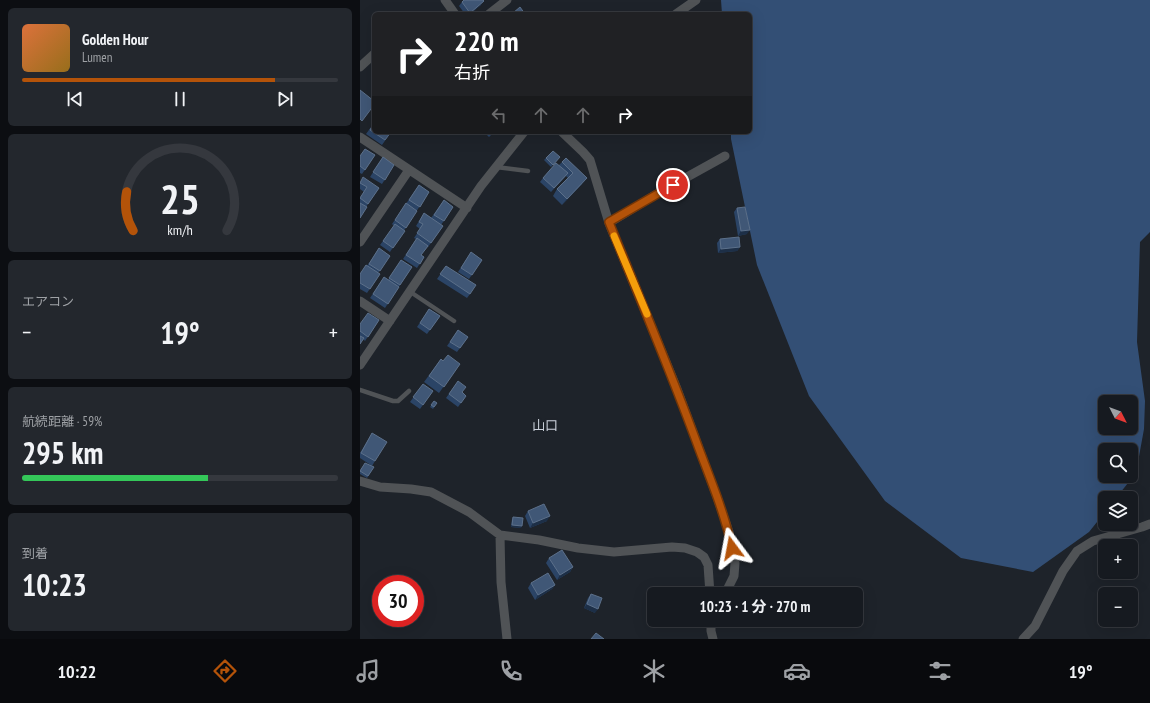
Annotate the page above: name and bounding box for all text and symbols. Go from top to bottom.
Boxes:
text: 220 m [454,22,518,59]
icon: right [388,28,440,80]
text: Golden Hour [82,30,149,49]
text: Lumen [82,49,112,66]
text: 右折 [454,61,490,84]
icon: previous [64,88,86,110]
icon: pause [169,88,191,110]
icon: next [274,88,296,110]
icon: left [488,104,510,126]
icon: ahead [530,104,552,126]
icon: ahead [572,104,594,126]
icon: right [614,104,636,126]
pin [656,168,690,202]
text: 25 [160,172,200,225]
icon: arrive [662,174,684,196]
text: km/h [167,220,193,239]
text: エアコン [22,293,74,310]
text: 19° [160,313,200,352]
text: − [22,318,31,346]
text: + [329,318,338,346]
north arrow [1098,395,1138,435]
map controls [1098,395,1138,627]
text: 航続距離 · 59% [22,413,102,430]
district label: 山口 [532,417,558,434]
text: 295 km [22,433,103,472]
button: search [1098,443,1138,483]
button: layers [1098,491,1138,531]
position arrow [711,527,753,569]
button: + [1098,539,1138,579]
text: 到着 [22,545,48,562]
text: 10:23 [22,565,87,604]
speed limit sign: 30 [372,575,424,627]
button: − [1098,587,1138,627]
text: 10:23 · 1 分 · 270 m [700,597,810,616]
icon: directions [211,657,239,685]
icon: music [354,657,382,685]
icon: phone [497,657,525,685]
icon: climate [640,657,668,685]
icon: car [783,657,811,685]
icon: filters [926,657,954,685]
text: 10:22 [57,660,96,683]
text: 19° [1069,660,1093,683]

